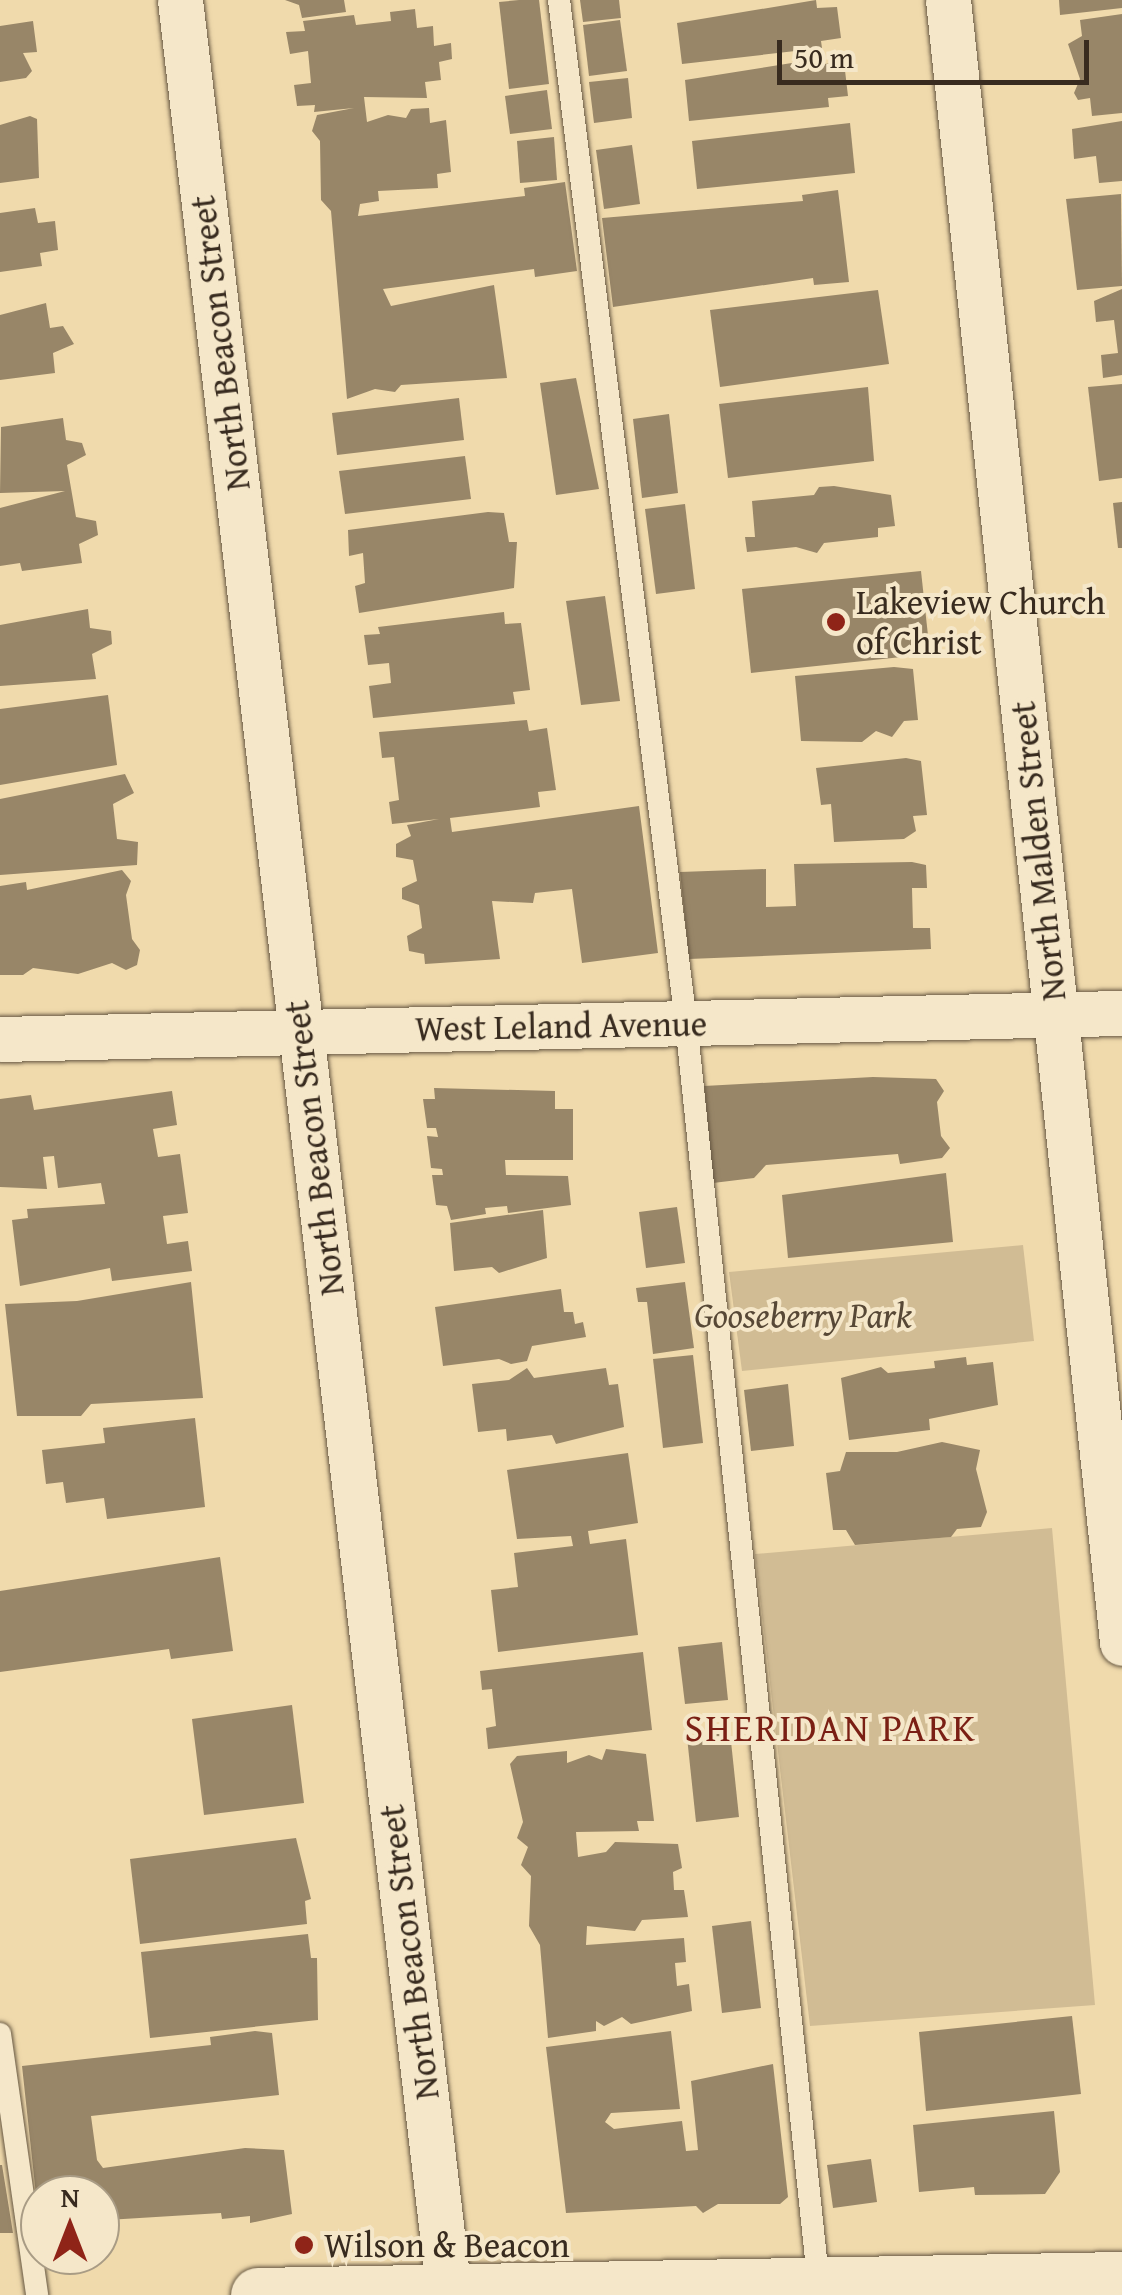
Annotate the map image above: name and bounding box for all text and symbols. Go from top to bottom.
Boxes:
scale bar [782,20,1094,82]
text: 50 m [794,35,854,79]
street label: North Beacon Street [181,193,259,493]
place label: Lakeview Church of Christ [856,581,1105,663]
marker: Lakeview Church of Christ [825,611,847,633]
street label: North Malden Street [1001,699,1075,1003]
street label: North Beacon Street [275,998,353,1298]
street label: West Leland Avenue [415,1002,707,1050]
park label: Gooseberry Park [694,1294,912,1336]
district label: SHERIDAN PARK [685,1705,977,1751]
street label: North Beacon Street [370,1802,448,2102]
north arrow [20,2175,120,2275]
text: N [61,2176,79,2217]
place label: Wilson & Beacon [324,2224,570,2266]
marker: Wilson & Beacon [293,2234,315,2256]

